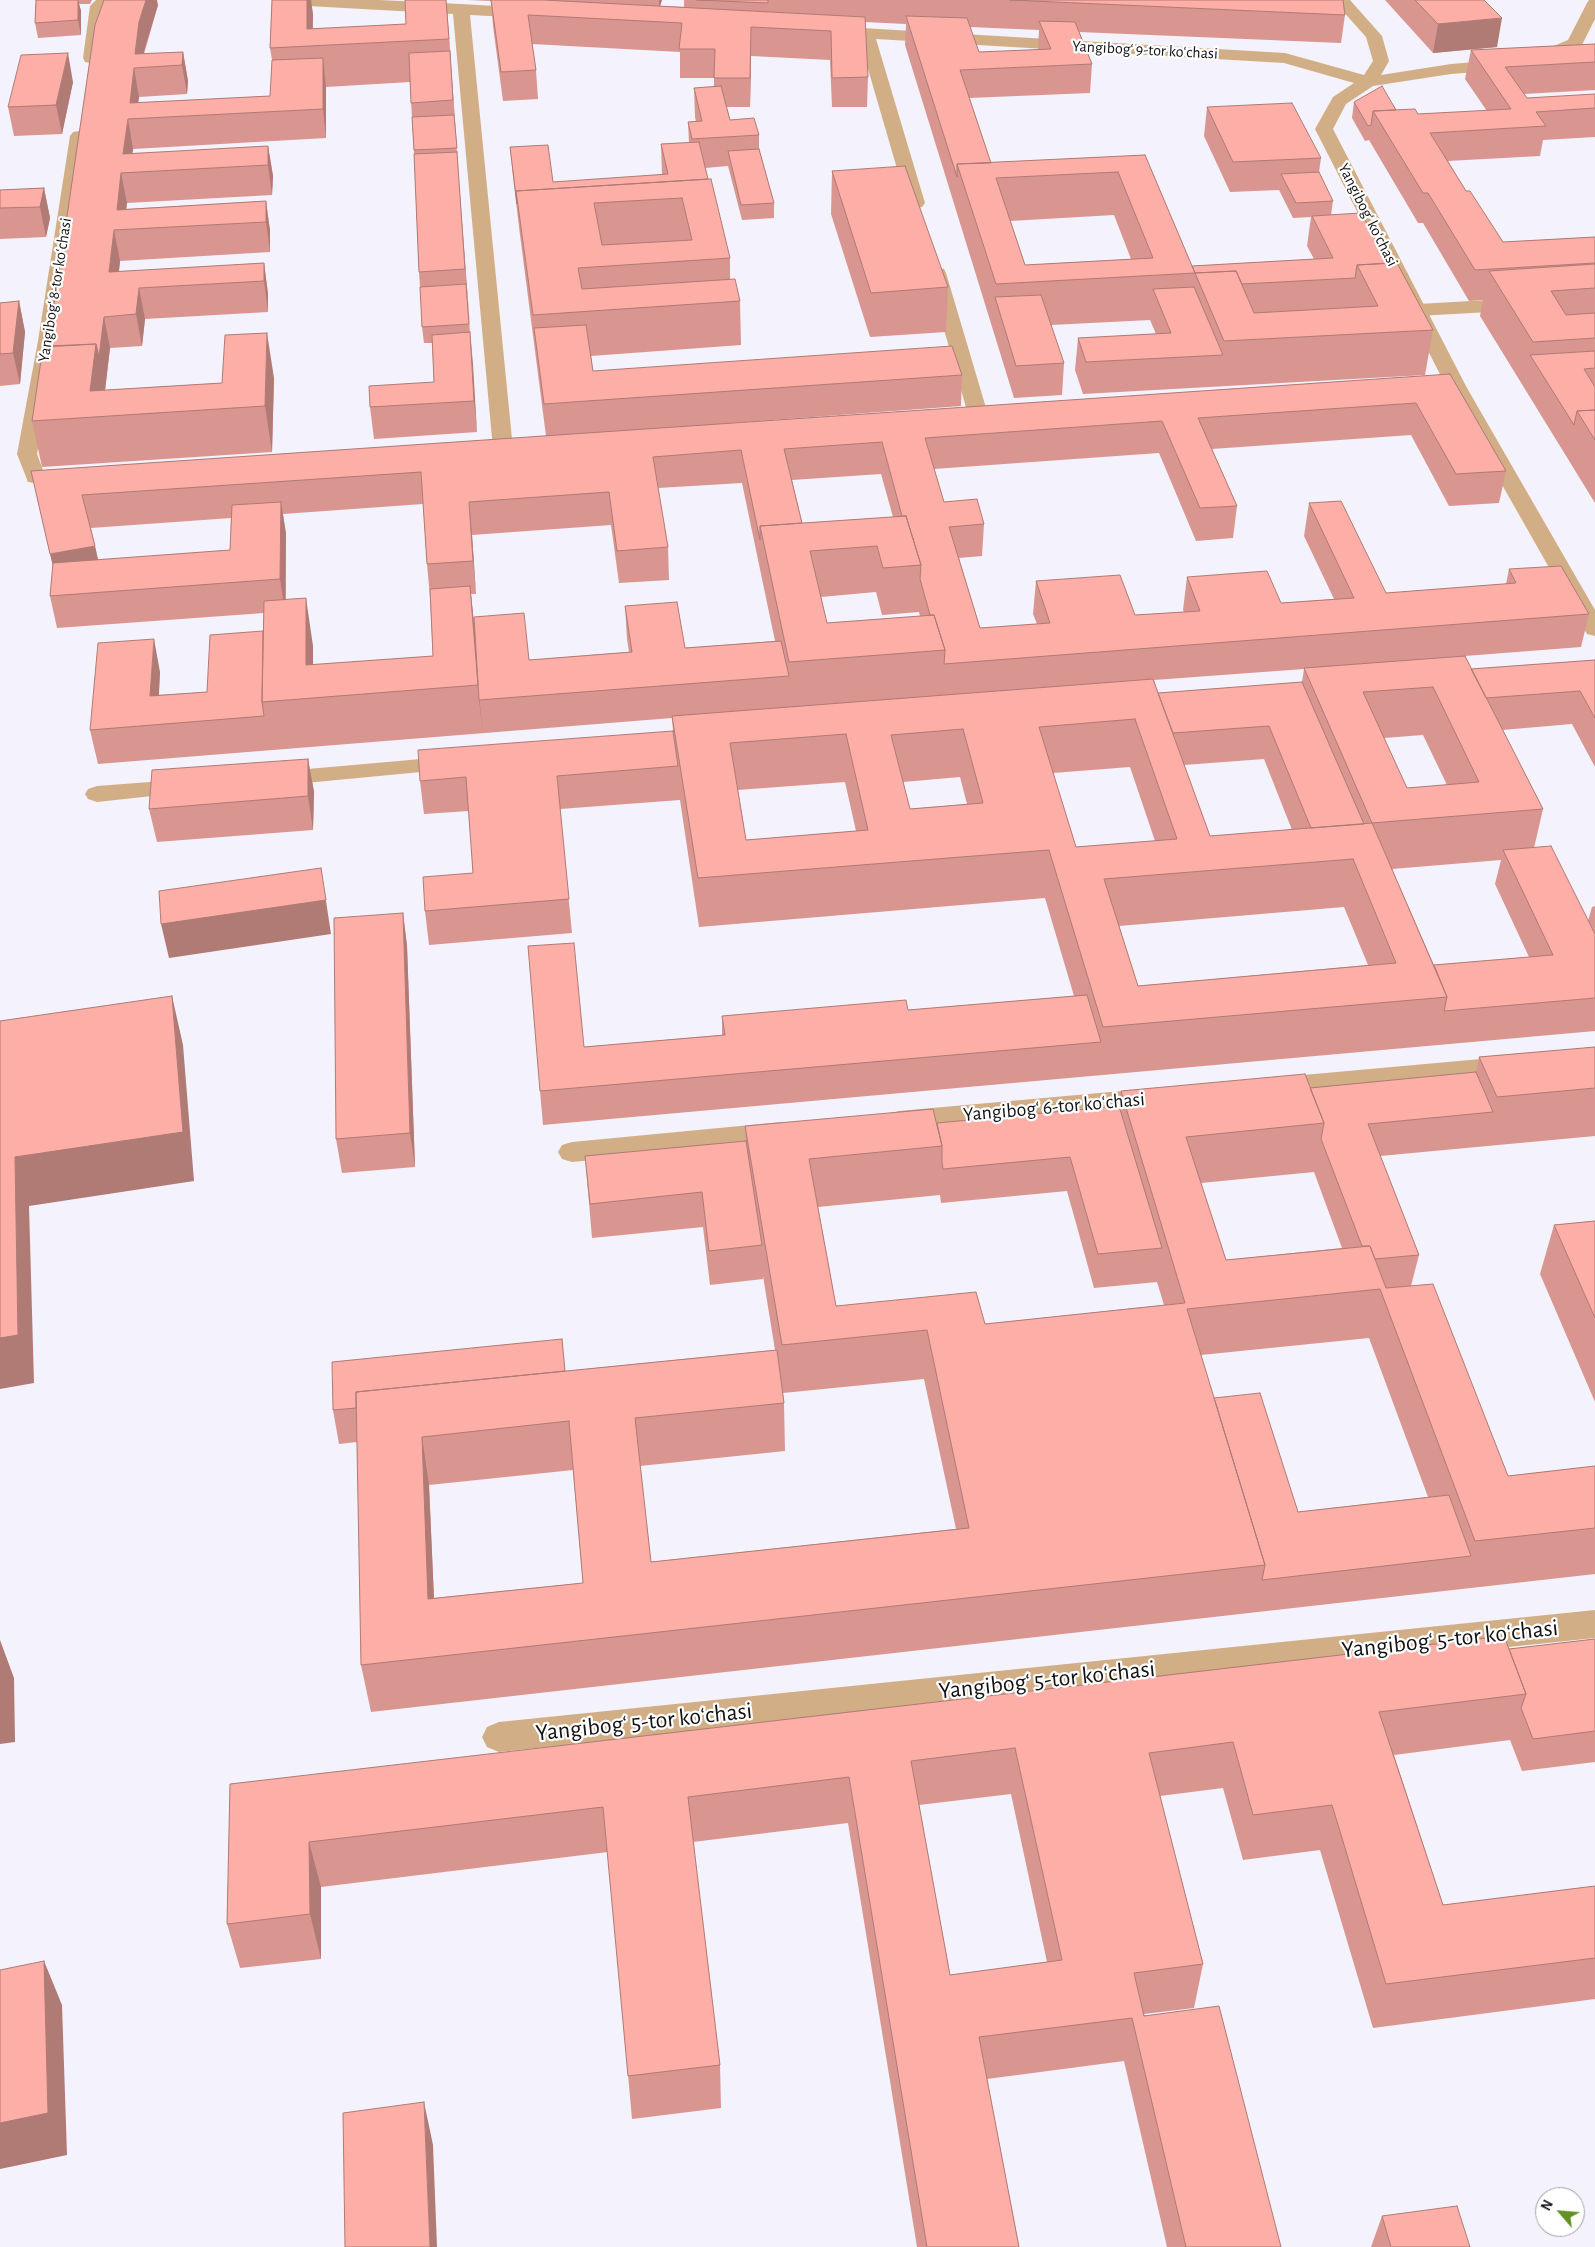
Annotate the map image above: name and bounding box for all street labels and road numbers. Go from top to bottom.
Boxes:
street label: Yangibogʻ 9-tor koʻchasi [1072,37,1218,63]
street label: Yangibogʻ koʻchasi [1334,160,1402,270]
street label: Yangibogʻ 8-tor koʻchasi [34,216,76,364]
street label: Yangibogʻ 6-tor koʻchasi [962,1087,1146,1127]
street label: Yangibogʻ 5-tor koʻchasi [1340,1613,1560,1665]
street label: Yangibogʻ 5-tor koʻchasi [937,1654,1157,1706]
street label: Yangibogʻ 5-tor koʻchasi [534,1696,754,1748]

